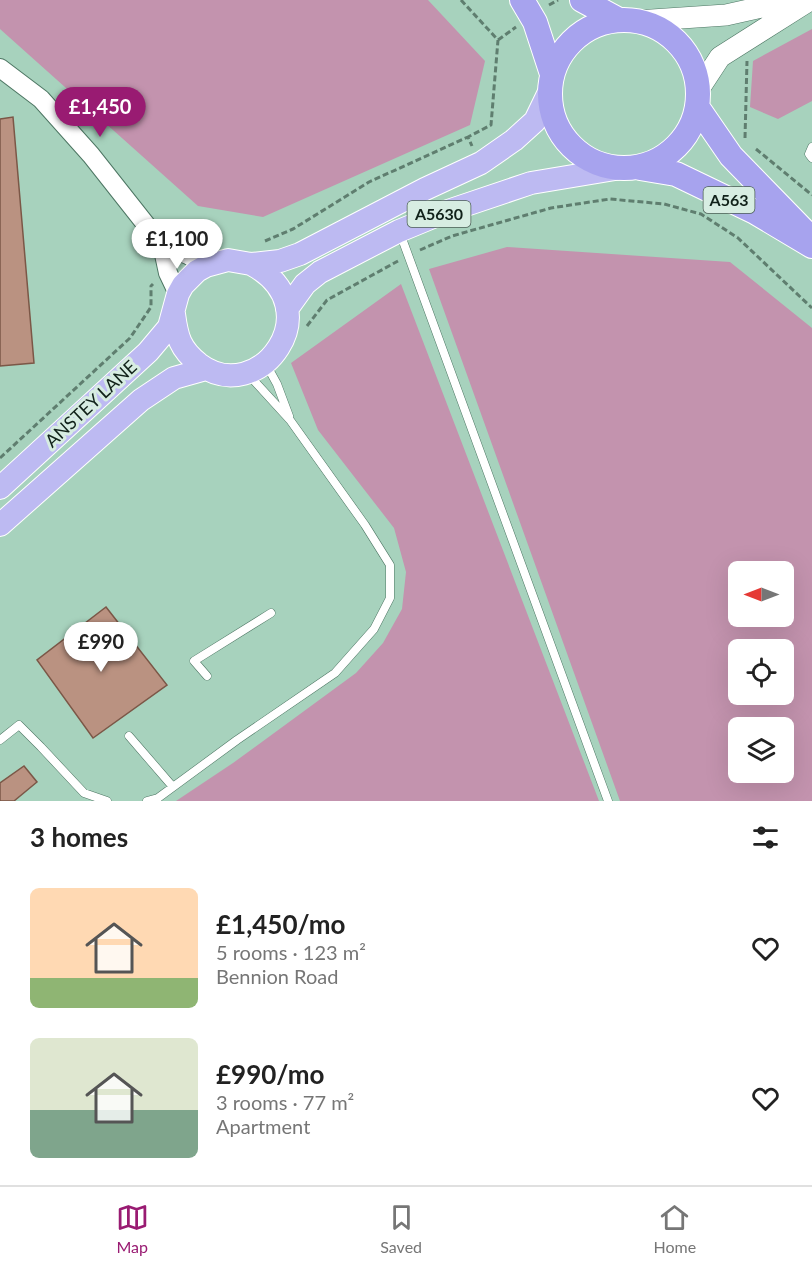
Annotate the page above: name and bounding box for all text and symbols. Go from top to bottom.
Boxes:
pin: £1,450 [51,87,149,138]
text: £1,450 [69,94,131,118]
road number: A563 [704,187,754,213]
road number: A5630 [408,201,470,227]
pin: £1,100 [128,219,226,270]
text: £1,100 [146,226,208,250]
street label: ANSTEY LANE [40,355,141,451]
north arrow [728,561,794,627]
map controls [728,561,794,783]
pin: £990 [65,622,137,673]
text: £990 [78,629,124,653]
button: locate [728,639,794,705]
button: layers [728,717,794,783]
text: 3 homes [30,821,128,853]
icon: filters [749,821,782,854]
text: £1,450/mo [216,908,346,940]
icon: home [78,912,150,984]
icon: heart [749,932,782,965]
text: 5 rooms · 123 m² [216,940,366,964]
text: Bennion Road [216,964,338,988]
text: £990/mo [216,1058,324,1090]
icon: home [78,1062,150,1134]
icon: heart [749,1082,782,1115]
text: 3 rooms · 77 m² [216,1090,354,1114]
text: Apartment [216,1114,310,1138]
tab: Map [116,1201,149,1256]
tab: Saved [380,1201,422,1256]
tab: Home [654,1201,696,1256]

